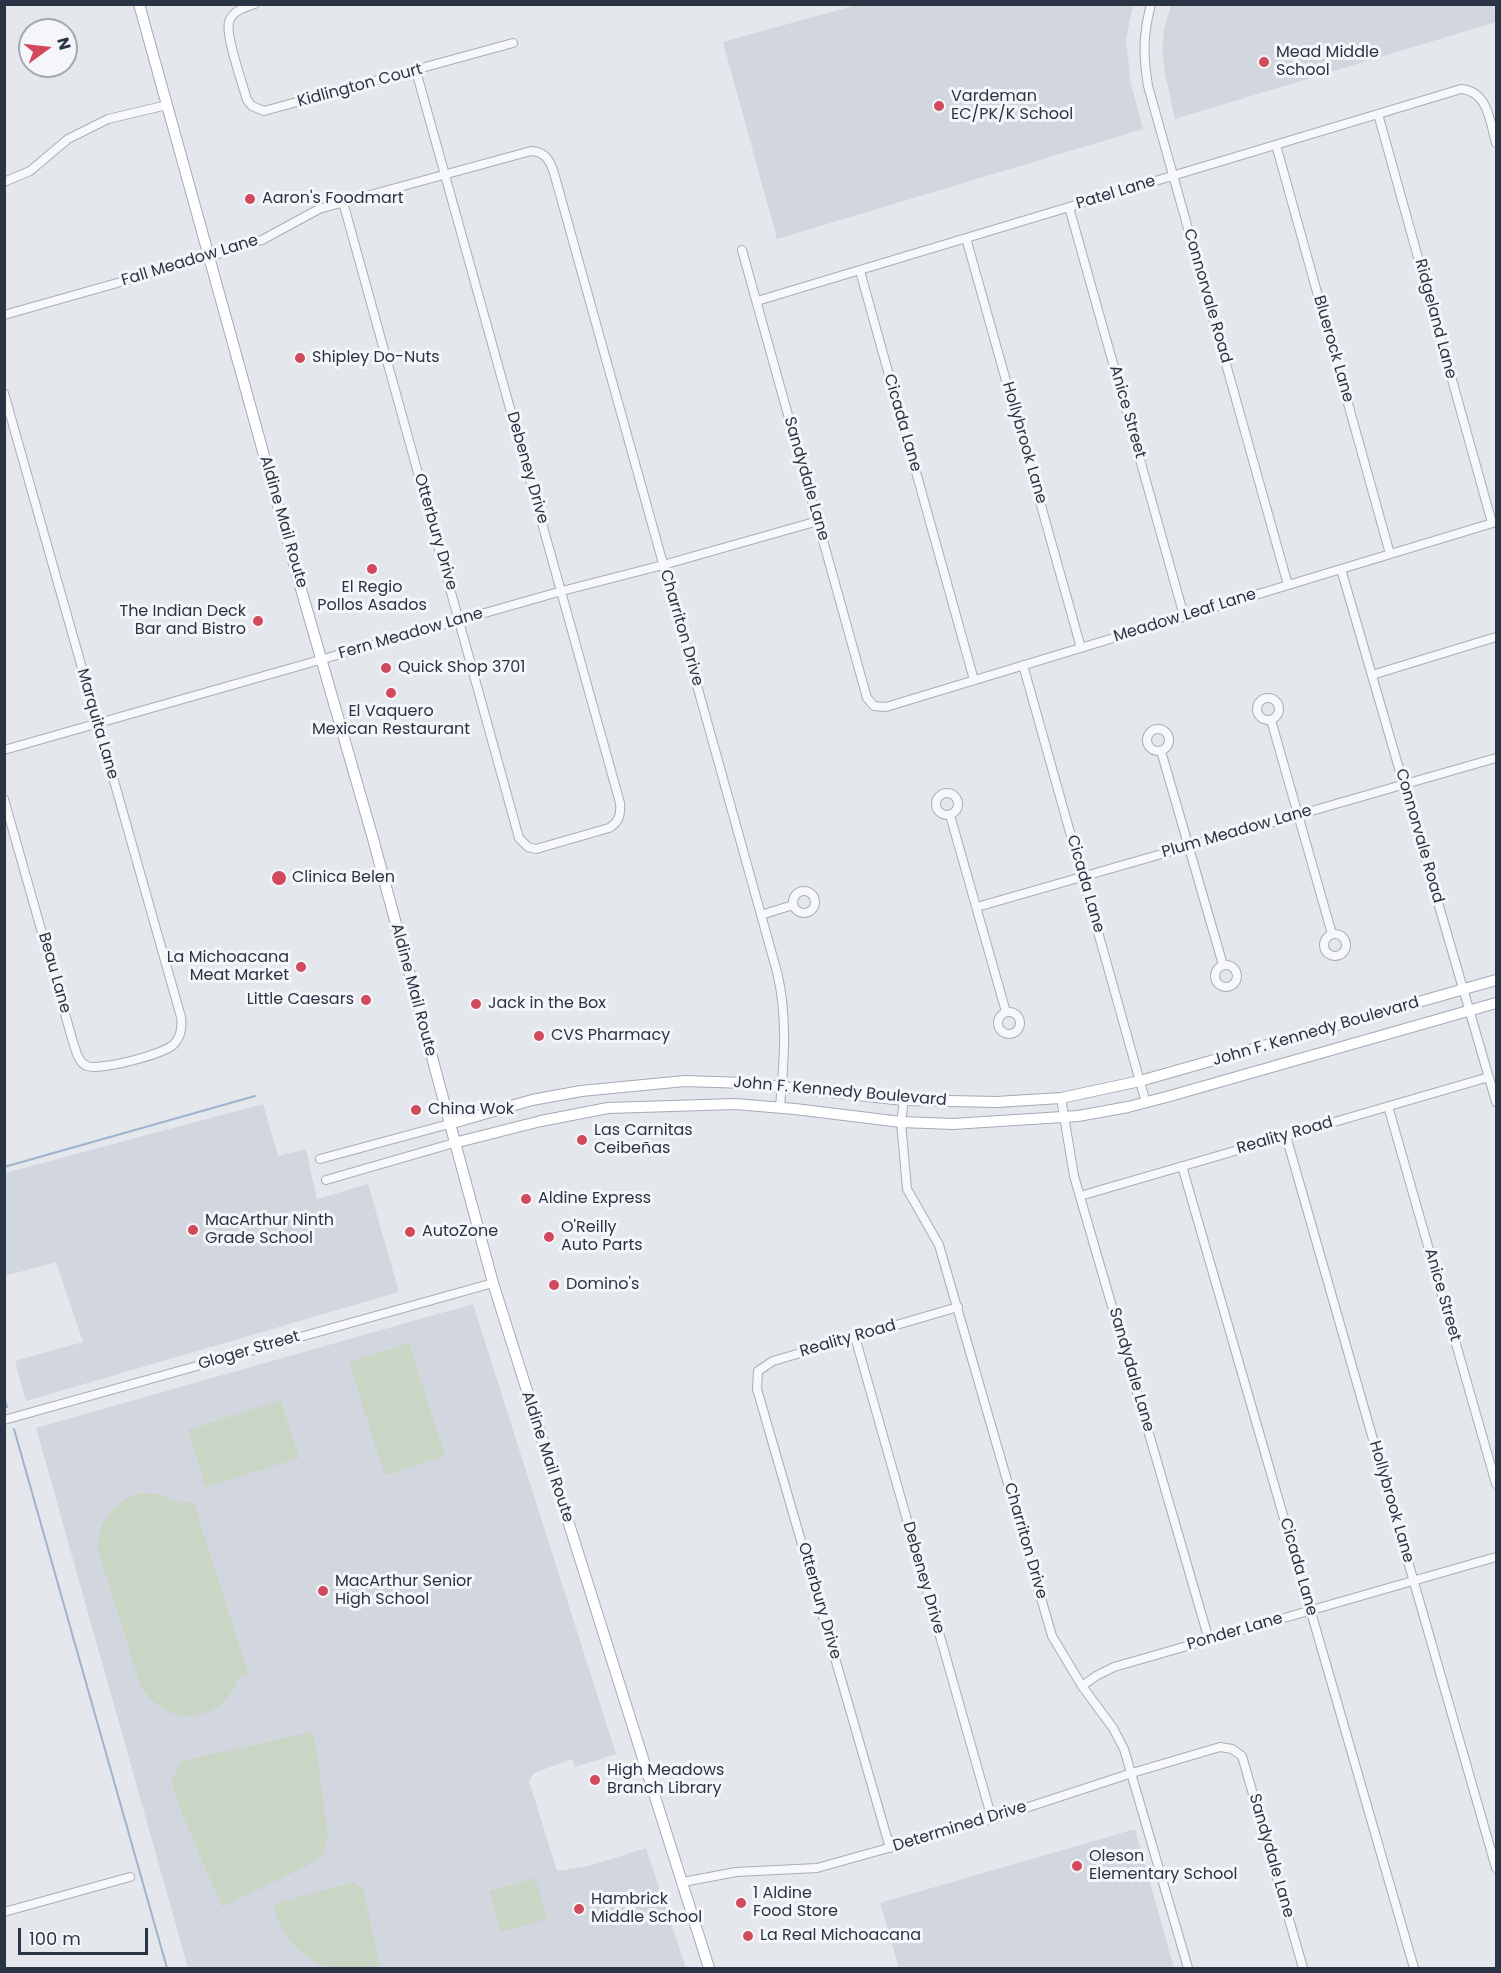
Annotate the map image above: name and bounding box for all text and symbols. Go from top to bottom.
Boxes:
north arrow [18,18,78,78]
text: N [51,35,77,53]
place label: Mead Middle School [1276,43,1379,81]
marker: Mead Middle School [1257,55,1271,69]
street label: Kidlington Court [295,60,425,112]
place label: Vardeman EC/PK/K School [951,87,1073,125]
marker: Vardeman EC/PK/K School [932,99,946,113]
street label: Patel Lane [1074,172,1158,214]
place label: Aaron's Foodmart [262,189,404,209]
marker: Aaron's Foodmart [243,192,257,206]
street label: Connorvale Road [1179,227,1235,365]
street label: Fall Meadow Lane [119,231,261,291]
street label: Ridgeland Lane [1410,257,1460,381]
street label: Bluerock Lane [1309,293,1357,405]
place label: Shipley Do-Nuts [312,348,440,368]
marker: Shipley Do-Nuts [293,351,307,365]
street label: Anice Street [1105,363,1149,461]
street label: Cicada Lane [879,372,925,474]
street label: Hollybrook Lane [997,380,1051,506]
street label: Debeney Drive [502,410,552,526]
street label: Sandydale Lane [779,415,833,543]
street label: Aldine Mail Route [255,454,311,590]
street label: Otterbury Drive [409,471,461,593]
marker: El Regio Pollos Asados [365,562,379,576]
street label: Charriton Drive [655,568,707,688]
place label: El Regio Pollos Asados [317,578,427,616]
street label: Meadow Leaf Lane [1111,585,1259,647]
place label: The Indian Deck Bar and Bistro [119,602,246,640]
street label: Fern Meadow Lane [337,604,485,664]
marker: The Indian Deck Bar and Bistro [251,614,265,628]
place label: Quick Shop 3701 [398,658,525,678]
marker: Quick Shop 3701 [379,661,393,675]
street label: Marquita Lane [72,666,122,782]
marker: El Vaquero Mexican Restaurant [384,686,398,700]
place label: El Vaquero Mexican Restaurant [312,702,470,740]
street label: Connorvale Road [1391,767,1447,905]
street label: Plum Meadow Lane [1160,801,1314,863]
street label: Cicada Lane [1062,833,1108,935]
place label: Clinica Belen [292,868,395,888]
marker: Clinica Belen [270,869,288,887]
street label: Aldine Mail Route [386,922,440,1058]
street label: Beau Lane [33,930,75,1016]
place label: La Michoacana Meat Market [167,948,289,986]
marker: La Michoacana Meat Market [294,960,308,974]
place label: Little Caesars [247,990,354,1010]
marker: Little Caesars [359,993,373,1007]
street label: John F. Kennedy Boulevard [1211,993,1421,1071]
place label: Jack in the Box [488,994,606,1014]
marker: Jack in the Box [469,997,483,1011]
place label: CVS Pharmacy [551,1026,670,1046]
marker: CVS Pharmacy [532,1029,546,1043]
street label: John F. Kennedy Boulevard [733,1073,947,1111]
place label: China Wok [428,1100,514,1120]
marker: China Wok [409,1103,423,1117]
street label: Reality Road [1235,1113,1335,1159]
place label: Las Carnitas Ceibeñas [594,1121,693,1159]
marker: Las Carnitas Ceibeñas [575,1133,589,1147]
place label: Aldine Express [538,1189,651,1209]
marker: Aldine Express [519,1192,533,1206]
place label: MacArthur Ninth Grade School [205,1211,334,1249]
place label: O'Reilly Auto Parts [561,1218,643,1256]
place label: AutoZone [422,1222,498,1242]
marker: MacArthur Ninth Grade School [186,1223,200,1237]
marker: AutoZone [403,1225,417,1239]
marker: O'Reilly Auto Parts [542,1230,556,1244]
street label: Anice Street [1420,1246,1464,1344]
place label: Domino's [566,1275,639,1295]
marker: Domino's [547,1278,561,1292]
street label: Sandydale Lane [1104,1306,1158,1434]
street label: Reality Road [798,1316,898,1362]
street label: Gloger Street [196,1327,302,1375]
street label: Aldine Mail Route [517,1389,577,1525]
street label: Hollybrook Lane [1364,1439,1418,1565]
street label: Charriton Drive [999,1481,1051,1601]
street label: Cicada Lane [1275,1516,1321,1618]
street label: Debeney Drive [898,1520,948,1636]
street label: Otterbury Drive [793,1540,845,1662]
place label: MacArthur Senior High School [335,1572,472,1610]
marker: MacArthur Senior High School [316,1584,330,1598]
street label: Ponder Lane [1185,1609,1285,1655]
place label: High Meadows Branch Library [607,1761,724,1799]
marker: High Meadows Branch Library [588,1773,602,1787]
street label: Sandydale Lane [1244,1792,1298,1920]
street label: Determined Drive [891,1798,1029,1856]
place label: Oleson Elementary School [1089,1847,1237,1885]
marker: Oleson Elementary School [1070,1859,1084,1873]
place label: 1 Aldine Food Store [753,1884,838,1922]
place label: Hambrick Middle School [591,1890,702,1928]
marker: 1 Aldine Food Store [734,1896,748,1910]
marker: Hambrick Middle School [572,1902,586,1916]
scale bar [21,1916,152,1954]
text: 100 m [29,1926,81,1951]
place label: La Real Michoacana [760,1926,921,1946]
marker: La Real Michoacana [741,1929,755,1943]

